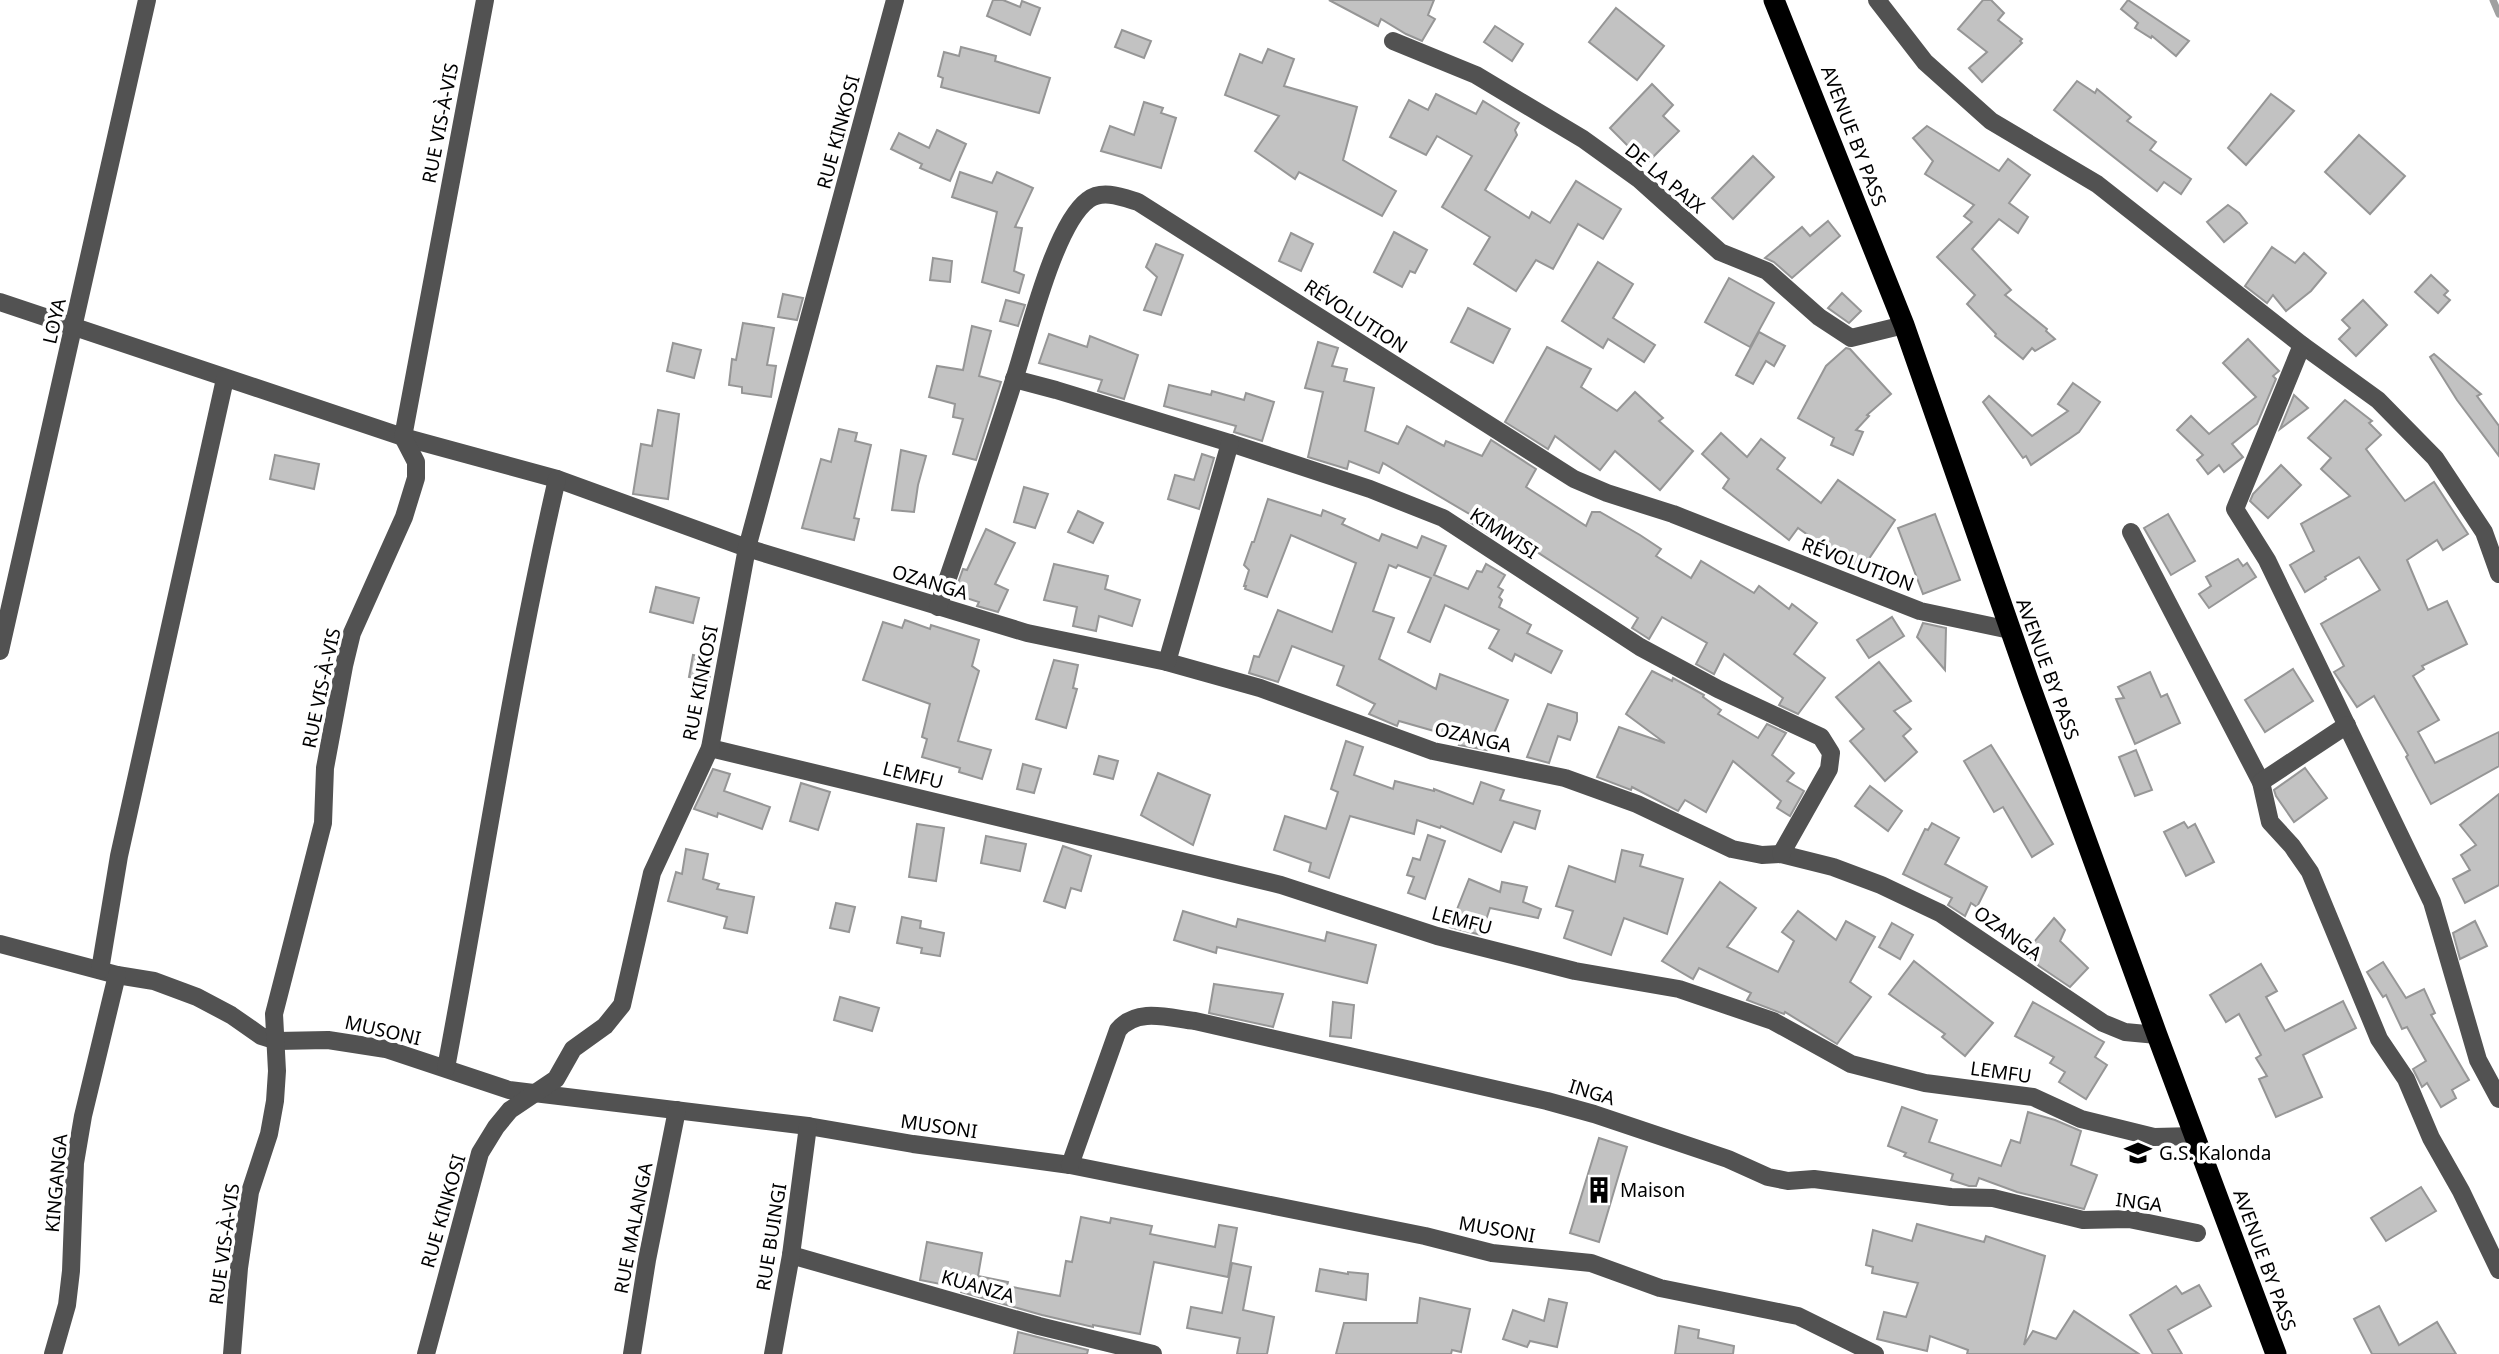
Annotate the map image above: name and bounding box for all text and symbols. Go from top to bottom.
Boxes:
street label: RUE VIS-À-VIS [416,61,464,185]
street label: AVENUE BY PASS [1815,62,1893,210]
street label: RUE KINKOSI [810,72,866,192]
street label: DE LA PAIX [1620,137,1711,220]
street label: RÉVOLUTION [1299,273,1413,359]
street label: LOYA [36,295,72,346]
street label: KIMWISI [1465,501,1543,565]
street label: RÉVOLUTION [1798,531,1918,597]
street label: OZANGA [889,558,972,606]
street label: AVENUE BY PASS [2010,595,2086,743]
street label: RUE KINKOSI [676,623,724,743]
street label: RUE VIS-À-VIS [296,626,346,750]
street label: OZANGA [1432,716,1515,759]
street label: LEMFU [880,755,946,795]
street label: LEMFU [1429,899,1495,941]
street label: OZANGA [1969,900,2048,967]
street label: MUSONI [342,1009,424,1051]
street label: LEMFU [1969,1055,2033,1089]
street label: INGA [1566,1073,1619,1112]
street label: MUSONI [899,1108,979,1144]
street label: KINGANGA [39,1132,73,1233]
school or university icon: G.S. Kalonda [2123,1138,2153,1168]
place label: G.S. Kalonda [2159,1140,2271,1166]
street label: RUE KINKOSI [414,1151,472,1271]
street label: RUE MALANGA [608,1159,659,1296]
building icon: Maison [1584,1175,1614,1205]
place label: Maison [1620,1177,1685,1203]
street label: RUE BUINGI [750,1181,792,1293]
street label: RUE VIS-À-VIS [203,1182,245,1306]
street label: INGA [2114,1186,2165,1218]
street label: AVENUE BY PASS [2227,1186,2303,1334]
street label: MUSONI [1457,1209,1537,1249]
street label: KUANZA [938,1263,1018,1309]

